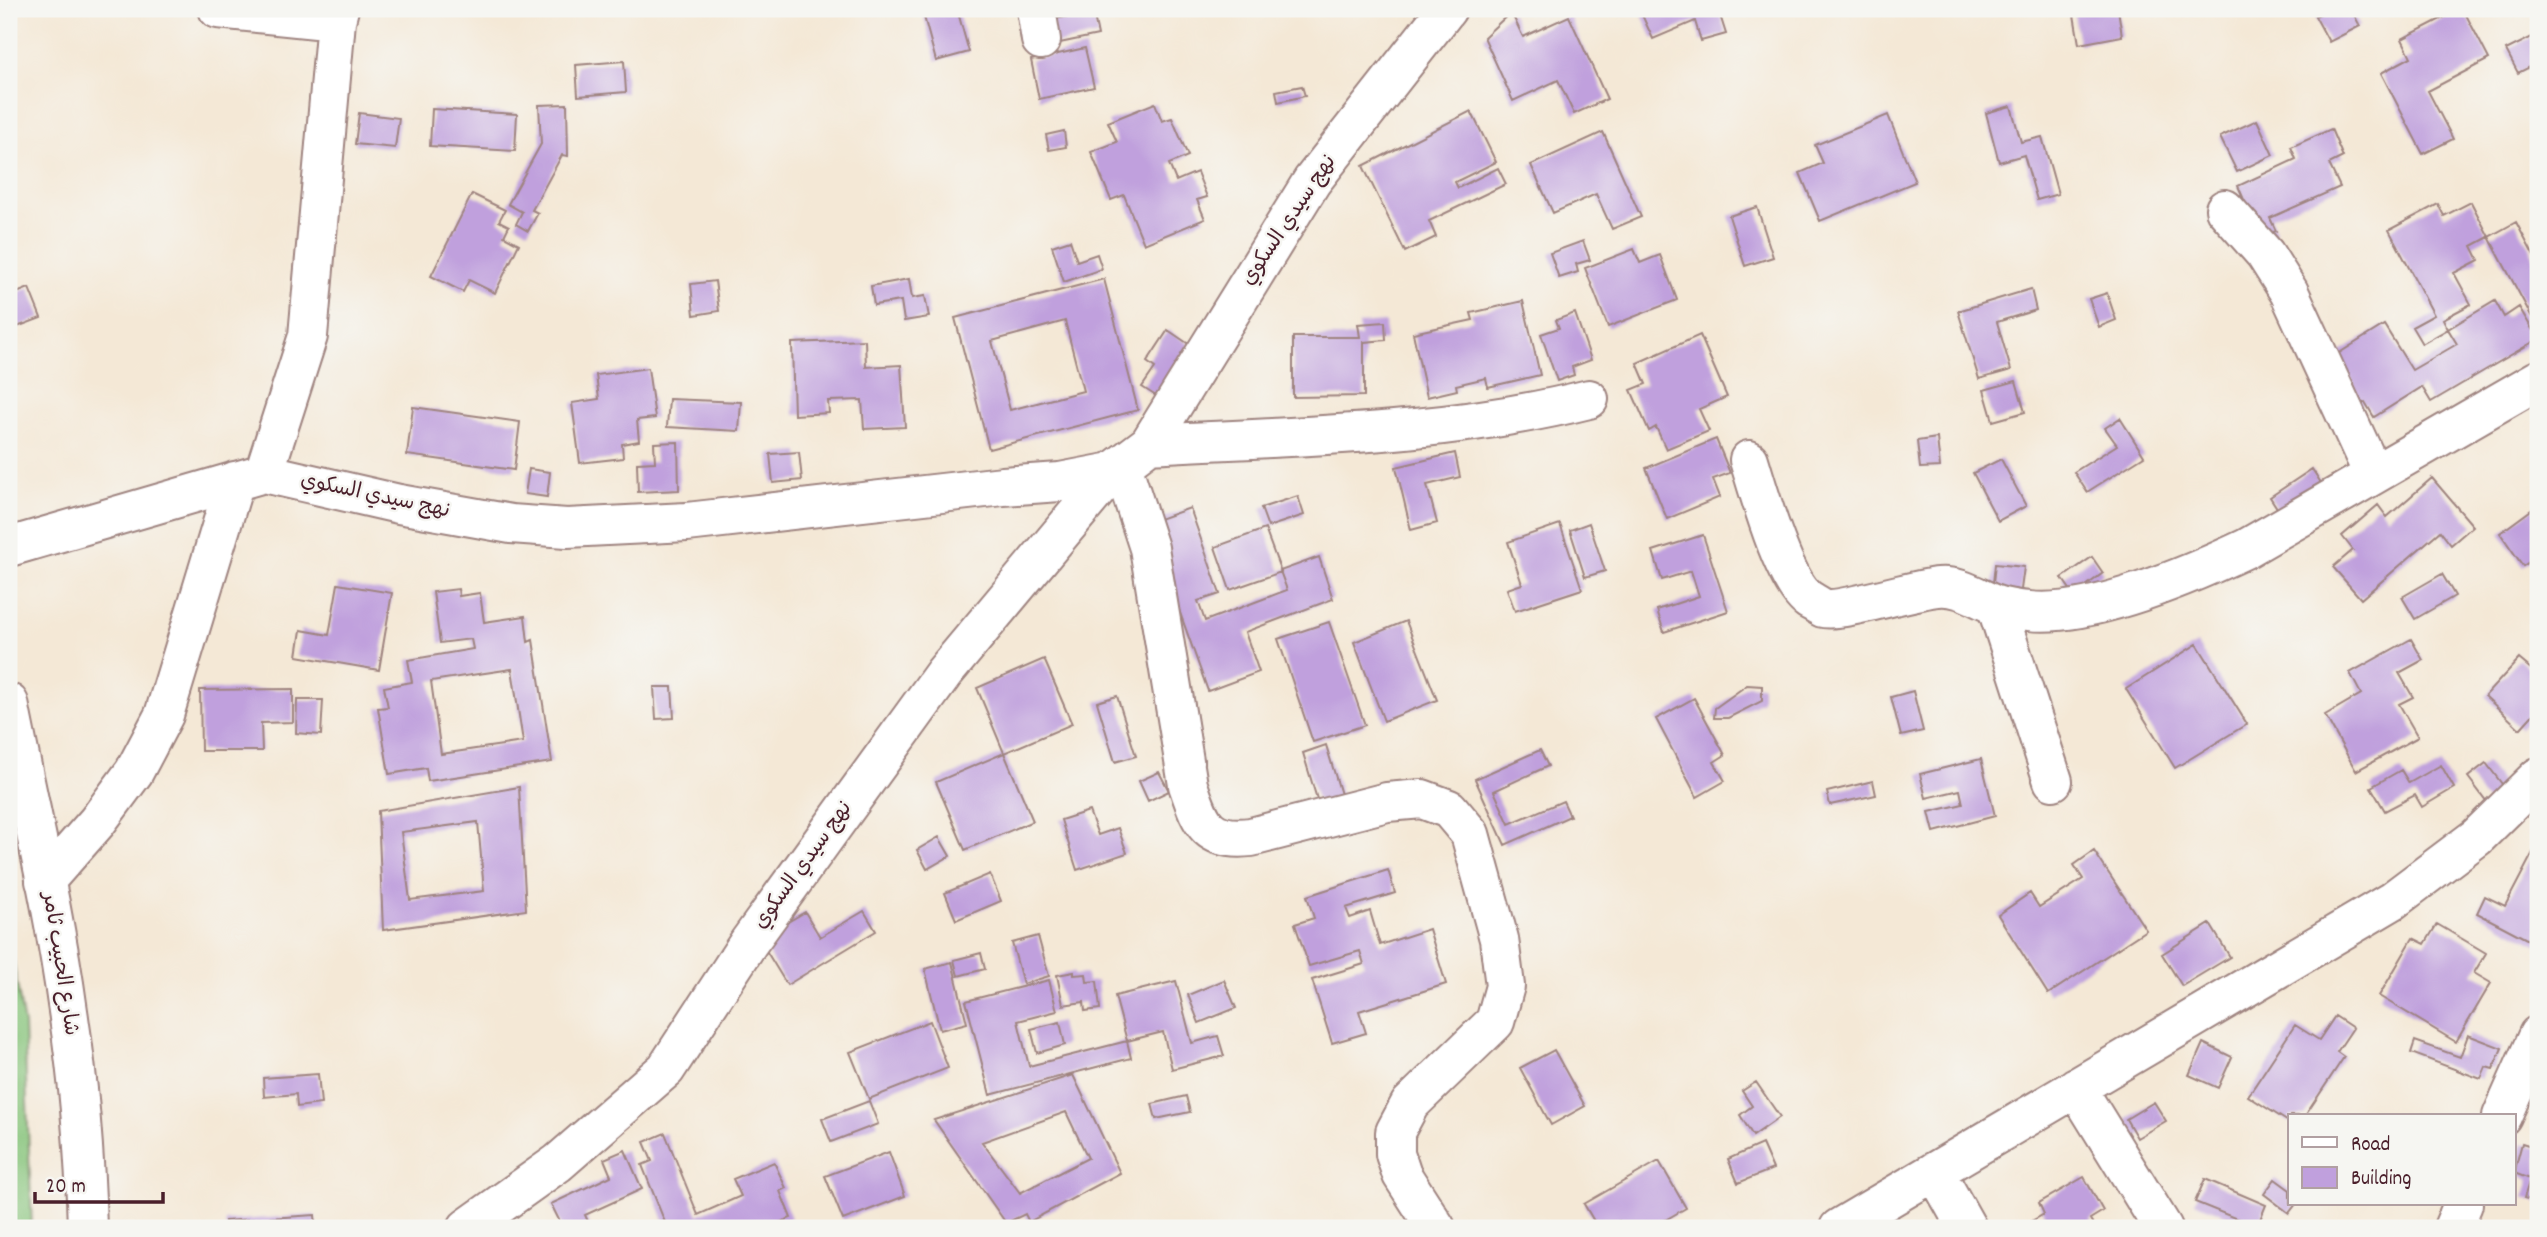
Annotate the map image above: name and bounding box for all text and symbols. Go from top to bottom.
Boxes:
street label: نهج سيدي السكوي [1235,150,1345,292]
street label: نهج سيدي السكوي [298,467,452,527]
street label: نهج سيدي السكوي [747,796,861,936]
street label: شارع الحبيب ثامر [33,888,85,1038]
legend [2288,1114,2516,1206]
text: Road [2351,1131,2390,1161]
scale bar [35,1160,163,1204]
text: Building [2351,1165,2411,1195]
text: 20 m [46,1173,86,1203]

